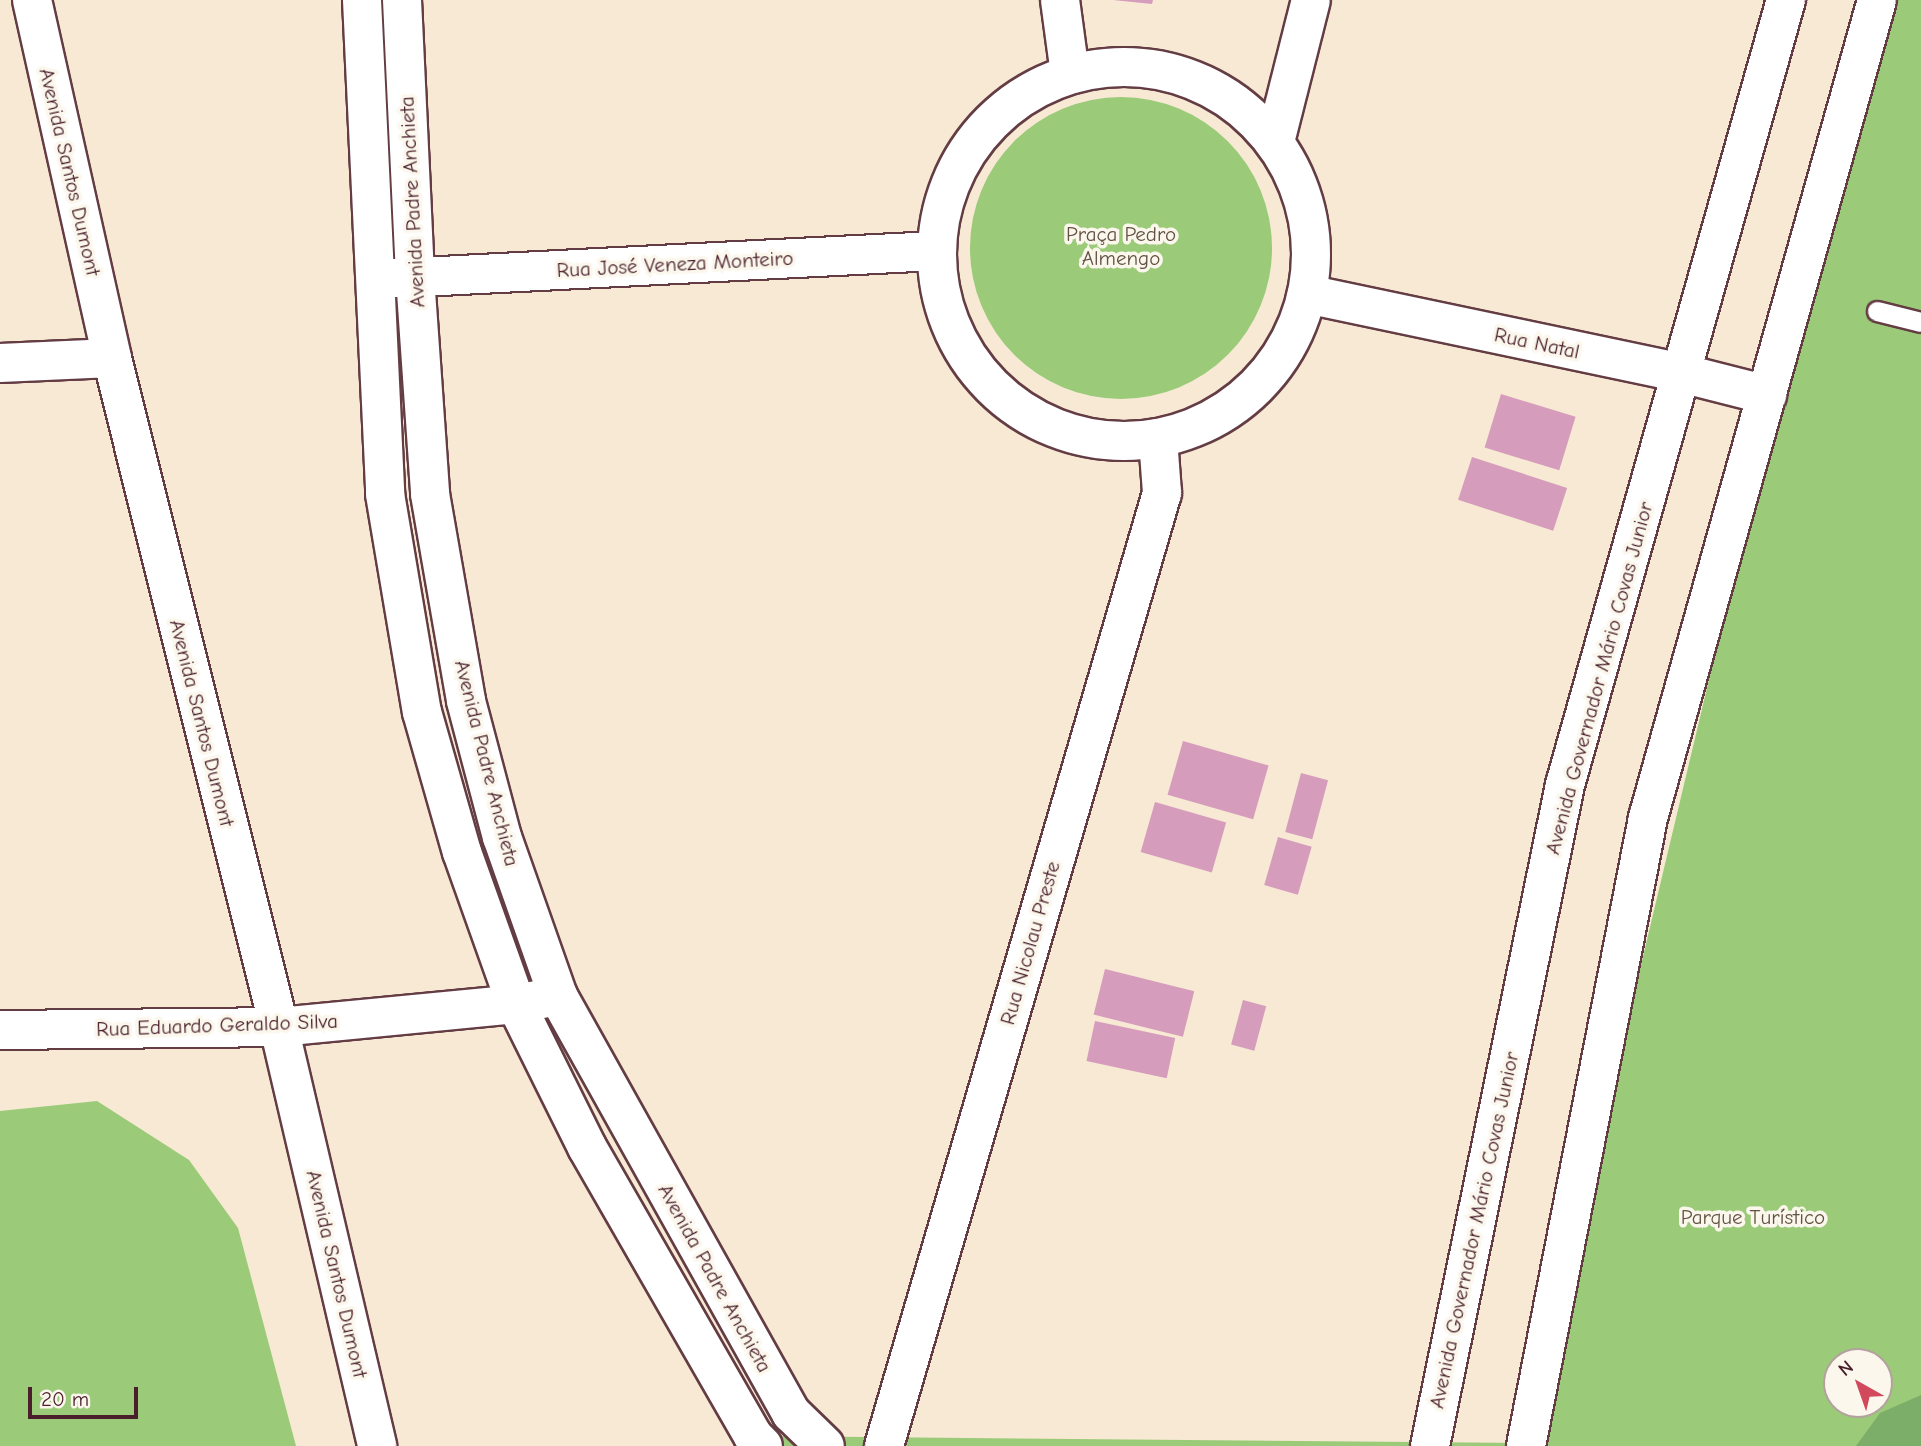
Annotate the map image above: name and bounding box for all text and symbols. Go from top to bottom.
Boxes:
street label: Avenida Santos Dumont [34,66,106,278]
street label: Avenida Padre Anchieta [394,96,430,308]
park label: Praça Pedro Almengo [1066,221,1176,271]
street label: Rua José Veneza Monteiro [556,245,794,283]
street label: Rua Natal [1492,322,1582,364]
street label: Avenida Governador Mário Covas Junior [1540,499,1658,857]
street label: Avenida Santos Dumont [164,617,240,829]
street label: Avenida Padre Anchieta [449,657,525,869]
street label: Rua Nicolau Preste [995,858,1065,1028]
street label: Rua Eduardo Geraldo Silva [96,1008,338,1042]
street label: Avenida Governador Mário Covas Junior [1424,1049,1524,1411]
street label: Avenida Santos Dumont [301,1168,373,1380]
street label: Avenida Padre Anchieta [653,1179,777,1377]
park label: Parque Turístico [1681,1204,1825,1230]
north arrow [1823,1348,1893,1418]
text: N [1834,1356,1858,1381]
scale bar [32,1372,142,1416]
text: 20 m [41,1387,89,1411]

